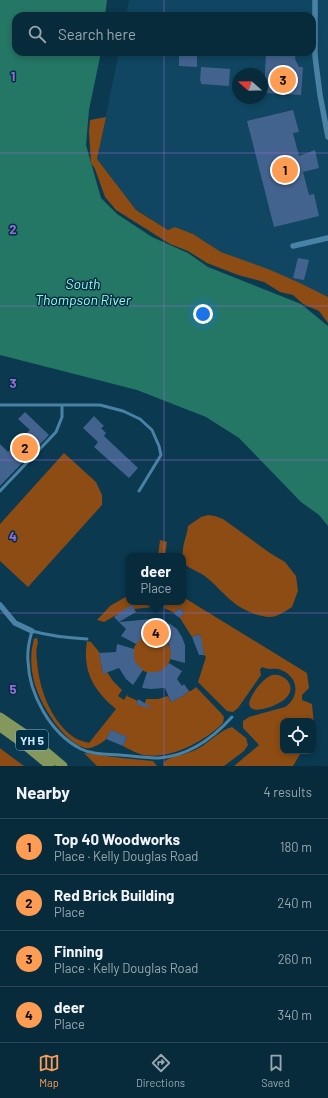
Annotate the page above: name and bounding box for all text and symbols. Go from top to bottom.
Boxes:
search box [12,12,316,56]
icon: search [26,23,48,45]
text: Search here [58,25,136,43]
pin: 3 [270,65,296,95]
text: 1 [11,68,15,84]
north arrow [232,68,268,104]
pin: 1 [272,155,298,185]
text: 2 [9,221,17,237]
water label: South Thompson River [35,275,132,308]
your location [193,304,213,324]
text: 3 [9,375,17,391]
pin: 2 [12,433,38,463]
text: 4 [9,528,17,544]
popup [126,553,186,605]
text: deer [141,562,171,580]
text: Place [141,580,171,596]
pin: 4 [143,618,169,648]
text: 5 [9,681,17,697]
map controls [280,718,316,754]
button: locate [280,718,316,754]
road number: YH 5 [16,730,48,750]
text: Nearby [16,782,70,802]
text: 4 results [264,784,312,800]
text: Top 40 Woodworks [54,830,180,848]
text: 1 [27,839,31,855]
text: 180 m [280,839,312,855]
text: Place · Kelly Douglas Road [54,848,198,864]
text: Red Brick Building [54,886,174,904]
text: 2 [25,895,33,911]
text: 240 m [277,895,312,911]
text: Place [54,904,85,920]
text: Finning [54,942,103,960]
text: 3 [25,951,33,967]
text: 260 m [278,951,312,967]
text: Place · Kelly Douglas Road [54,960,198,976]
text: deer [54,998,85,1016]
text: 4 [25,1007,33,1023]
text: 340 m [277,1007,312,1023]
text: Place [54,1016,85,1032]
tab: Map [38,1052,60,1089]
tab: Directions [136,1052,185,1089]
tab: Saved [261,1052,290,1089]

